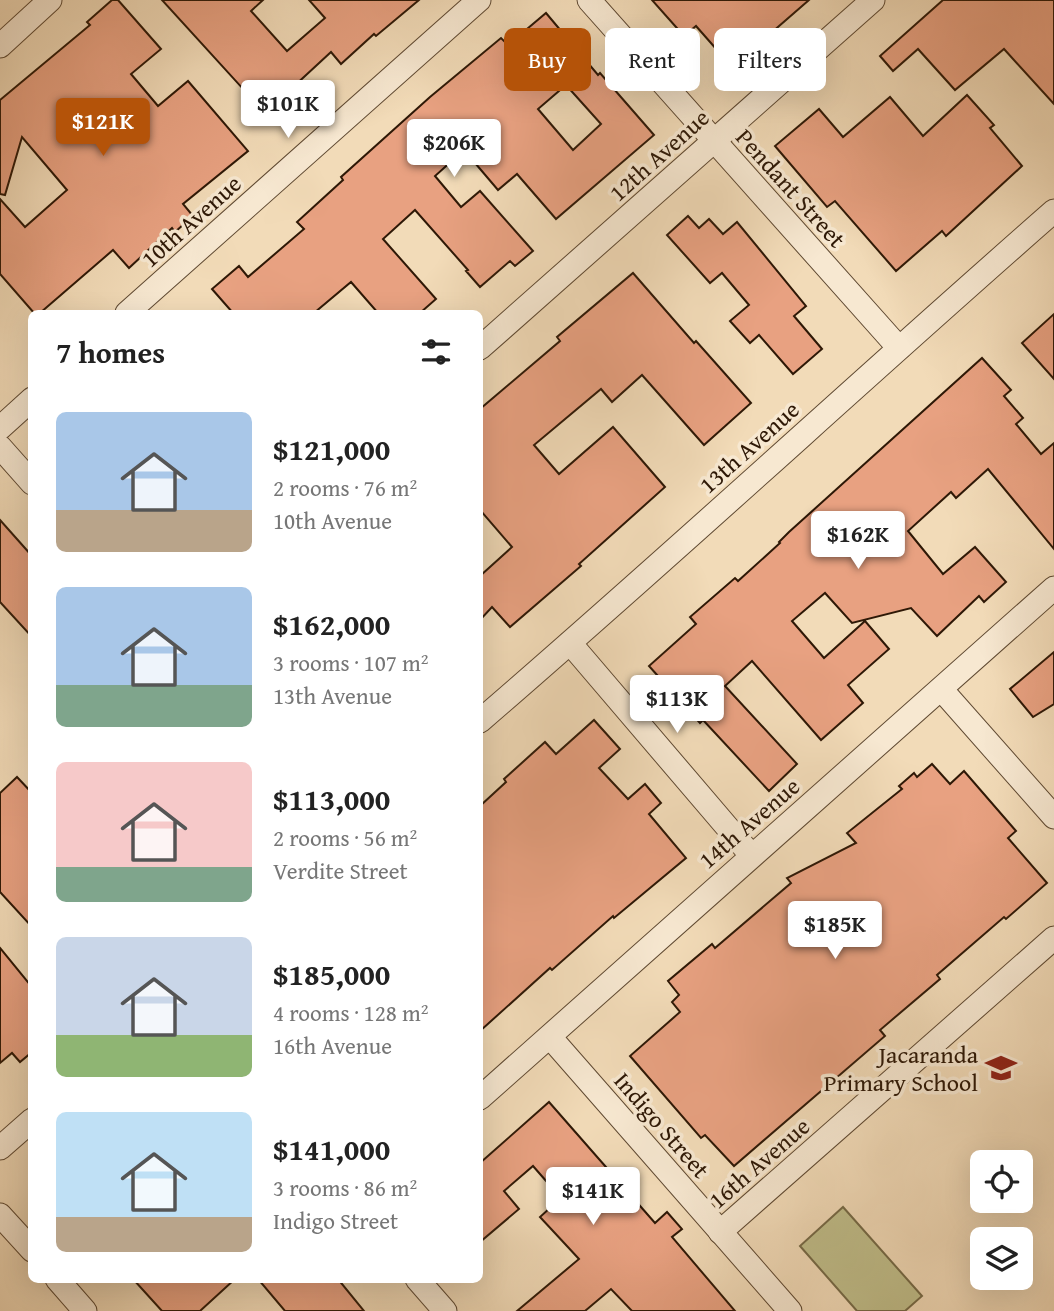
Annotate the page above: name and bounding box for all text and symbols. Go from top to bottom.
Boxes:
chip: Buy [504,28,591,91]
chip: Rent [605,28,700,91]
chip: Filters [714,28,826,91]
pin: $101K [239,80,337,140]
text: $101K [257,86,319,119]
pin: $121K [54,99,152,158]
street label: 12th Avenue [601,100,717,210]
text: $121K [72,104,134,137]
pin: $206K [405,120,503,179]
street label: Pendant Street [728,121,854,256]
text: $206K [423,125,485,158]
street label: 10th Avenue [133,166,249,276]
text: 7 homes [56,330,165,374]
icon: filters [417,333,455,371]
street label: 13th Avenue [691,392,807,502]
text: $121,000 [273,427,390,471]
icon: home [112,440,196,524]
text: 2 rooms · 76 m² [273,471,417,504]
text: 10th Avenue [273,504,392,537]
pin: $162K [809,512,907,571]
text: $162K [827,517,889,550]
text: $162,000 [273,602,390,646]
icon: home [112,615,196,699]
text: 3 rooms · 107 m² [273,646,428,679]
pin: $113K [628,676,726,735]
text: 13th Avenue [273,679,392,712]
text: $113K [646,681,708,714]
street label: 14th Avenue [691,769,807,877]
text: $113,000 [273,777,390,821]
icon: home [112,790,196,874]
text: 2 rooms · 56 m² [273,821,417,854]
text: Verdite Street [273,854,408,887]
pin: $185K [786,902,884,961]
text: $185K [804,907,866,940]
text: $185,000 [273,952,390,996]
icon: home [112,965,196,1049]
text: 4 rooms · 128 m² [273,996,428,1029]
text: 16th Avenue [273,1029,392,1062]
place label: Jacaranda Primary School [824,1037,979,1100]
school or university icon: Jacaranda Primary School [984,1051,1018,1085]
street label: Indigo Street [606,1064,718,1186]
street label: 16th Avenue [701,1109,817,1217]
text: $141,000 [273,1127,390,1171]
icon: home [112,1140,196,1224]
map controls [970,1150,1033,1290]
button: locate [970,1150,1033,1213]
pin: $141K [544,1168,642,1227]
text: 3 rooms · 86 m² [273,1171,417,1204]
text: $141K [562,1173,624,1206]
text: Indigo Street [273,1204,398,1237]
button: layers [970,1227,1033,1290]

